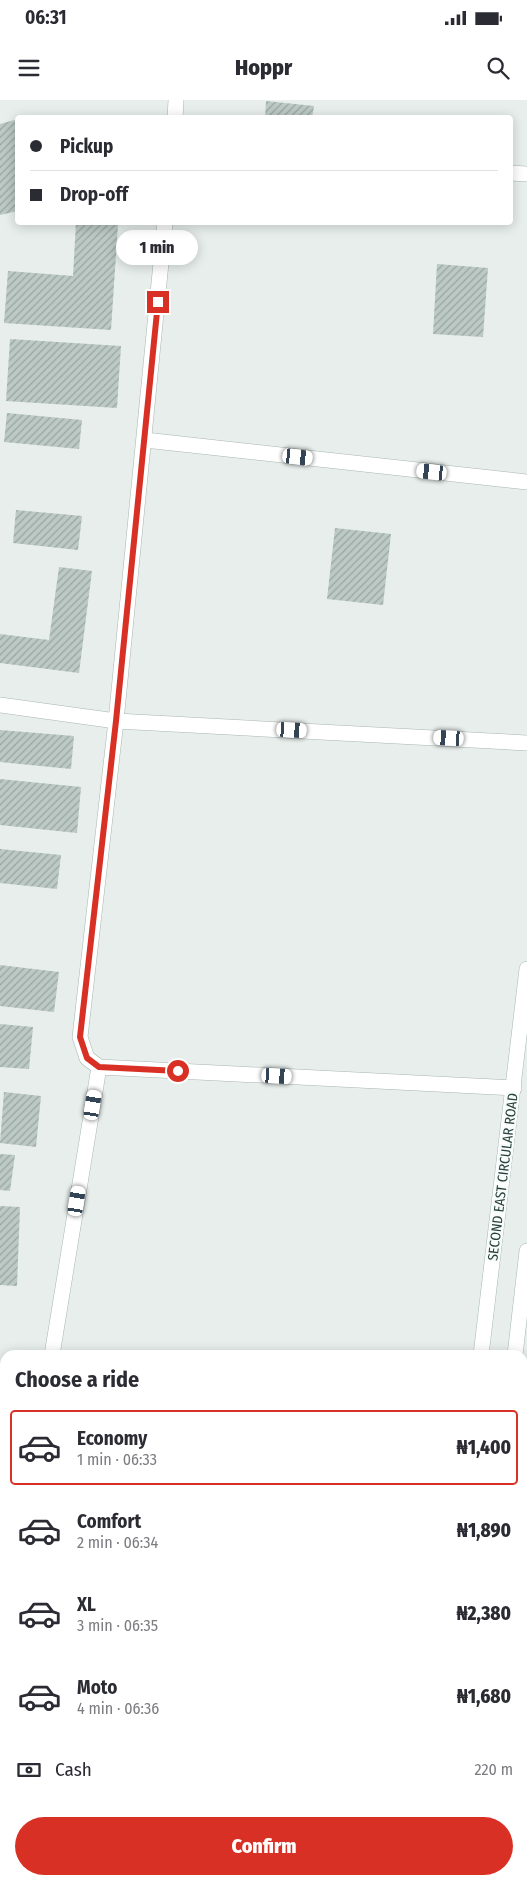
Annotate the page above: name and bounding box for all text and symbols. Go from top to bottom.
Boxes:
text: 06:31 [25,6,67,29]
icon: menu [15,54,43,82]
text: Hoppr [235,54,292,81]
icon: search [484,54,512,82]
text: Pickup [60,135,113,158]
text: Drop-off [60,183,128,206]
callout: 1 min [117,230,199,264]
text: 1 min [140,238,174,257]
route end [147,291,169,313]
car [282,448,313,466]
car [416,463,447,481]
car [276,722,307,738]
car [433,730,464,746]
route start [167,1060,189,1082]
car [261,1068,292,1084]
car [83,1089,102,1121]
street label: SECOND EAST CIRCULAR ROAD [484,1092,522,1262]
car [67,1185,86,1217]
text: Choose a ride [15,1366,139,1393]
icon: car [17,1425,62,1470]
text: Economy [77,1427,147,1450]
text: ₦1,400 [457,1436,511,1459]
text: 1 min · 06:33 [77,1450,157,1469]
icon: car [17,1508,62,1553]
text: Comfort [77,1510,141,1533]
text: ₦1,890 [457,1519,511,1542]
text: 2 min · 06:34 [77,1533,158,1552]
icon: car [17,1591,62,1636]
text: XL [77,1593,96,1616]
text: ₦2,380 [456,1602,511,1625]
text: 3 min · 06:35 [77,1616,158,1635]
icon: car [17,1674,62,1719]
text: Moto [77,1676,117,1699]
text: ₦1,680 [457,1685,511,1708]
text: 4 min · 06:36 [77,1699,159,1718]
icon: cash [15,1756,43,1784]
text: Cash [55,1758,92,1781]
text: 220 m [474,1760,513,1779]
button: Confirm [15,1817,513,1875]

